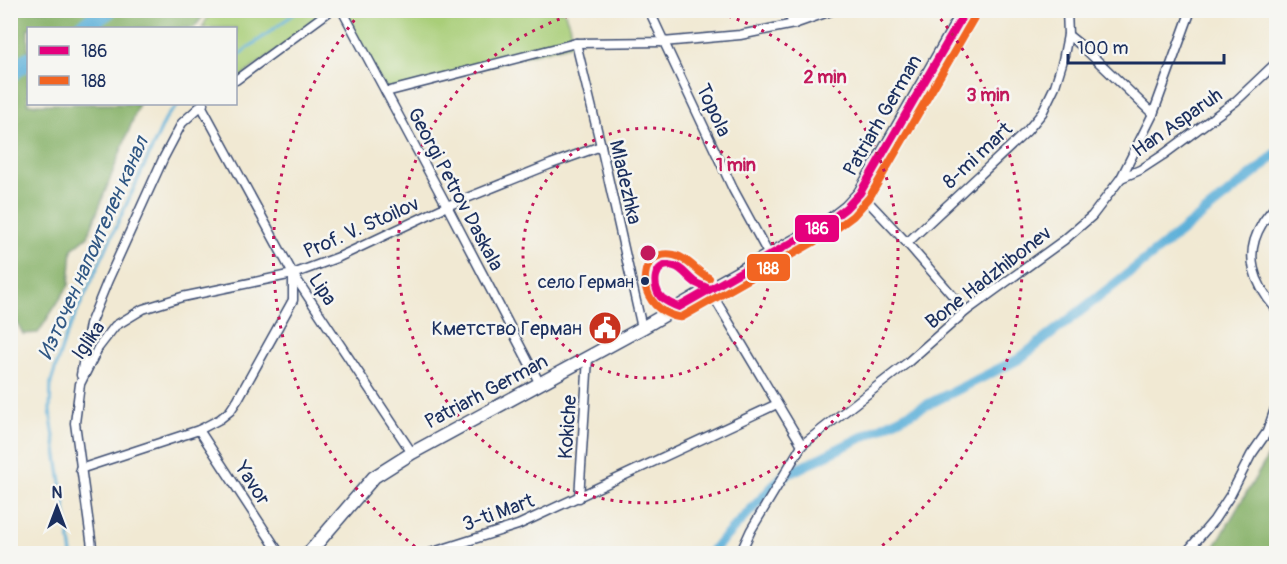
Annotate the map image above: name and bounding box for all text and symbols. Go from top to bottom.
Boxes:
legend [27,27,237,105]
scale bar [1068,27,1224,65]
text: 100 m [1077,37,1129,60]
text: 186 [81,40,108,63]
street label: Patriarh German [838,50,927,180]
text: 2 min [803,66,847,89]
text: 188 [81,70,106,93]
street label: Topola [691,80,737,141]
street label: Han Asparuh [1127,82,1227,163]
text: 3 min [966,84,1010,107]
street label: Georgi Petrov Daskala [402,103,509,275]
street label: 8-mi mart [937,116,1018,194]
water label: Източен напоителен канал [32,131,156,364]
street label: Mladezhka [604,138,647,227]
text: 1 min [716,154,756,177]
street label: Prof. V. Stoilov [300,191,423,264]
line badge: 186 [794,214,840,243]
text: 186 [805,219,829,239]
street label: Bone Hadzhibonev [920,220,1056,334]
centre of rings [638,243,658,263]
line badge: 188 [746,253,791,282]
text: 188 [757,259,779,279]
street label: Lipa [303,268,342,310]
place label: село Герман [538,271,634,294]
marker: село Герман [639,275,651,287]
public building icon: Кметство Герман [587,310,623,346]
street label: Iglika [66,316,111,365]
place label: Кметство Герман [431,316,582,341]
street label: Patriarh German [420,349,552,434]
street label: Kokiche [553,394,582,460]
street label: Yavor [229,456,276,510]
north arrow [27,477,87,537]
text: N [52,483,63,503]
street label: 3-ti Mart [459,488,538,537]

